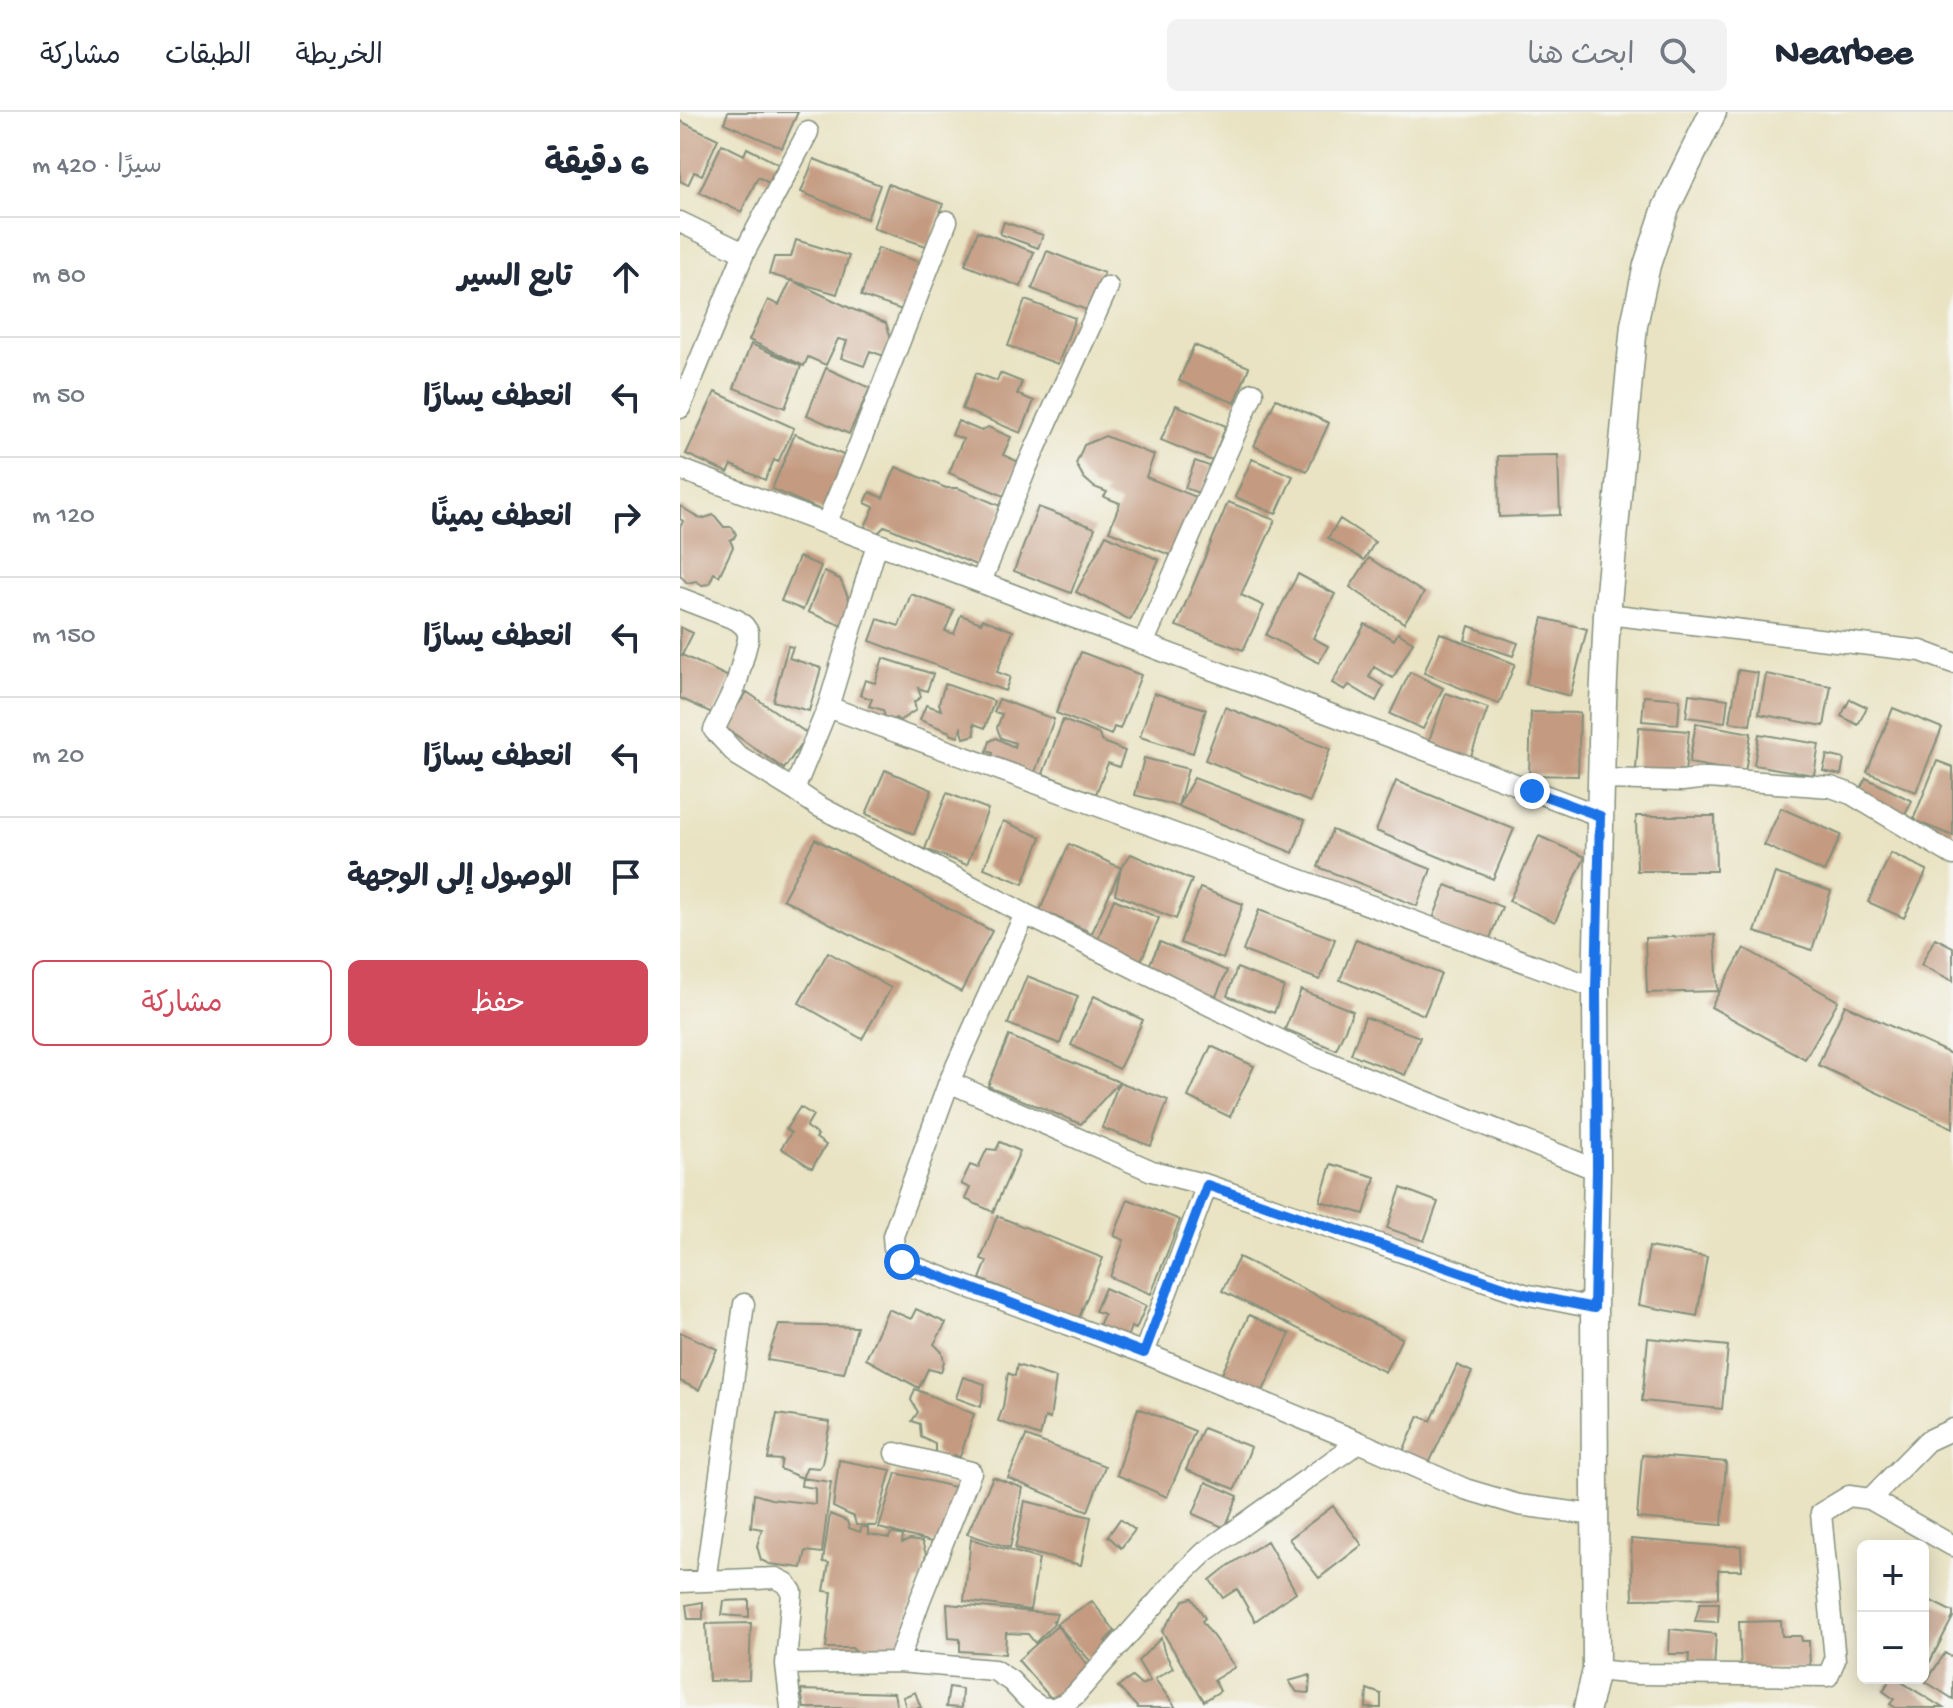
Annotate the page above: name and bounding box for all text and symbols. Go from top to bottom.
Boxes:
search box [1167,19,1727,91]
icon: search [1655,33,1699,77]
text: Nearbee [1775,33,1913,77]
text: ابحث هنا [1527,40,1635,75]
text: مشاركة [40,41,121,74]
text: الطبقات [165,41,251,74]
text: الخريطة [295,41,383,74]
text: 6 دقيقة [544,147,648,187]
text: سيرًا · 420 m [32,152,162,183]
icon: ahead [604,255,648,299]
text: 80 m [32,262,86,293]
text: تابع السير [458,262,572,297]
icon: left [604,375,648,419]
text: 50 m [32,382,85,413]
text: انعطف يسارًا [423,382,572,417]
icon: right [604,495,648,539]
text: 120 m [32,502,95,533]
text: انعطف يمينًا [431,502,572,537]
icon: left [604,615,648,659]
text: 150 m [32,622,96,653]
text: انعطف يسارًا [423,622,572,657]
icon: left [604,735,648,779]
text: 20 m [32,742,84,773]
text: انعطف يسارًا [423,742,572,777]
route end [1514,773,1550,809]
icon: arrive [604,855,648,899]
text: الوصول إلى الوجهة [347,862,572,897]
button: مشاركة [32,960,332,1046]
button: حفظ [348,960,648,1046]
route start [884,1244,920,1280]
map controls [1857,1540,1929,1684]
button: + [1857,1540,1929,1612]
button: − [1857,1612,1929,1684]

